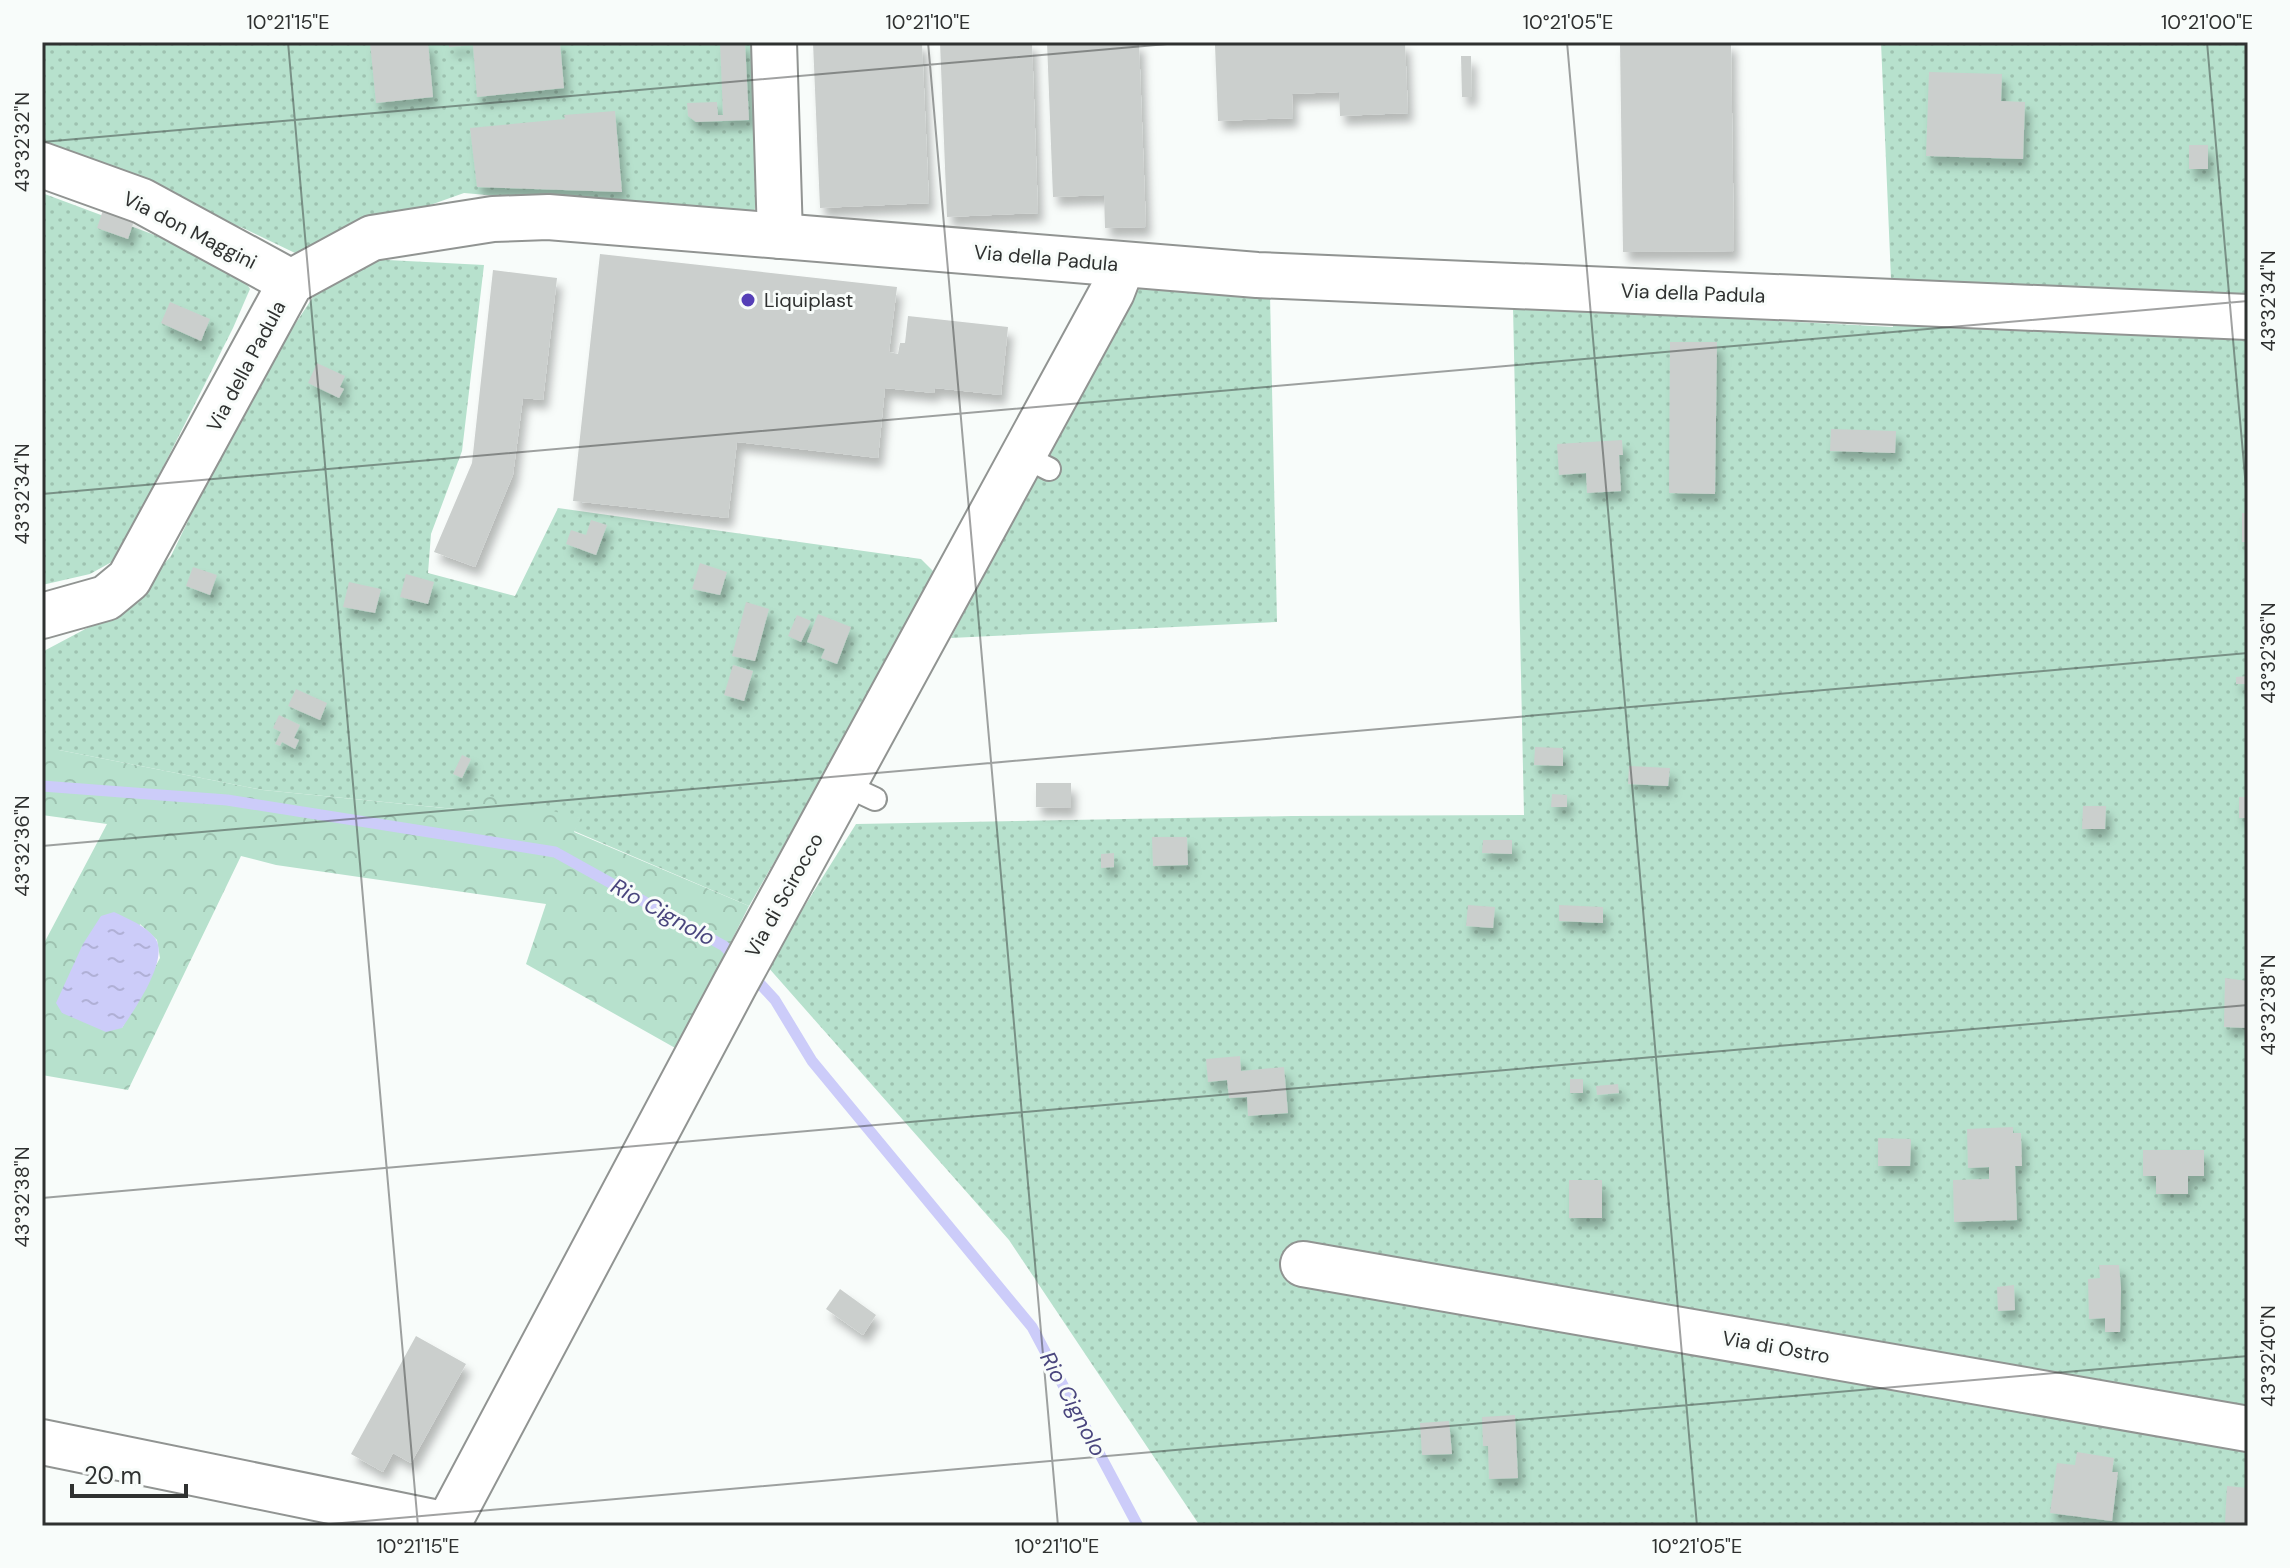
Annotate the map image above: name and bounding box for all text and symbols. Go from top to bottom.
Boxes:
text: 10°21'15"E [247,9,329,35]
text: 10°21'10"E [886,9,970,35]
text: 10°21'05"E [1523,9,1613,35]
text: 10°21'00"E [2161,9,2253,35]
text: 43°32'32"N [9,92,35,192]
street label: Via don Maggini [119,185,261,275]
street label: Via della Padula [973,239,1119,277]
text: 43°32'34"N [2255,251,2281,351]
street label: Via della Padula [1620,277,1766,309]
place label: Liquiplast [764,287,854,313]
marker: Liquiplast [739,291,757,309]
street label: Via della Padula [201,296,291,436]
text: 43°32'34"N [9,444,35,544]
text: 43°32'36"N [2255,602,2281,704]
text: 43°32'36"N [9,795,35,897]
street label: Via di Scirocco [739,828,829,962]
water label: Rio Cignolo [606,871,720,953]
text: 43°32'38"N [2255,955,2281,1055]
text: 43°32'38"N [9,1147,35,1247]
text: 43°32'40"N [2255,1305,2281,1407]
street label: Via di Ostro [1720,1325,1832,1369]
water label: Rio Cignolo [1033,1347,1113,1461]
scale bar [72,1448,186,1498]
text: 20 m [84,1460,142,1491]
text: 10°21'15"E [377,1533,459,1559]
text: 10°21'10"E [1015,1533,1099,1559]
text: 10°21'05"E [1652,1533,1742,1559]

